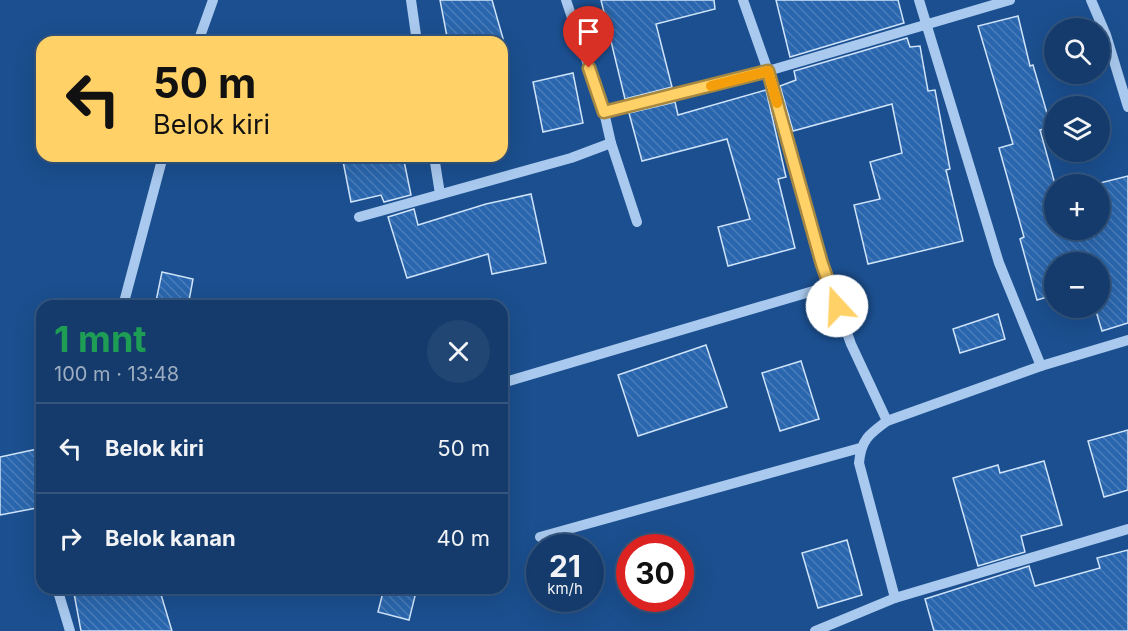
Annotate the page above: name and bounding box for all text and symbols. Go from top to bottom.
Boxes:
pin [563,6,614,68]
icon: arrive [572,15,605,48]
map controls [1044,18,1110,318]
button: search [1044,18,1110,84]
text: 50 m [153,57,256,108]
icon: left [54,60,132,138]
button: layers [1044,96,1110,162]
text: Belok kiri [153,108,270,141]
button: + [1044,174,1110,240]
button: − [1044,252,1110,318]
position arrow [805,274,869,338]
text: 1 mnt [54,317,147,361]
button: close [427,320,490,383]
text: 100 m · 13:48 [54,362,179,386]
icon: left [54,432,87,465]
text: Belok kiri [105,435,204,461]
text: 50 m [437,435,490,461]
icon: right [54,522,87,555]
text: Belok kanan [105,525,236,551]
text: 40 m [436,525,490,551]
speed limit sign: 30 [616,534,694,612]
text: 21 [549,548,581,584]
text: km/h [547,579,583,598]

